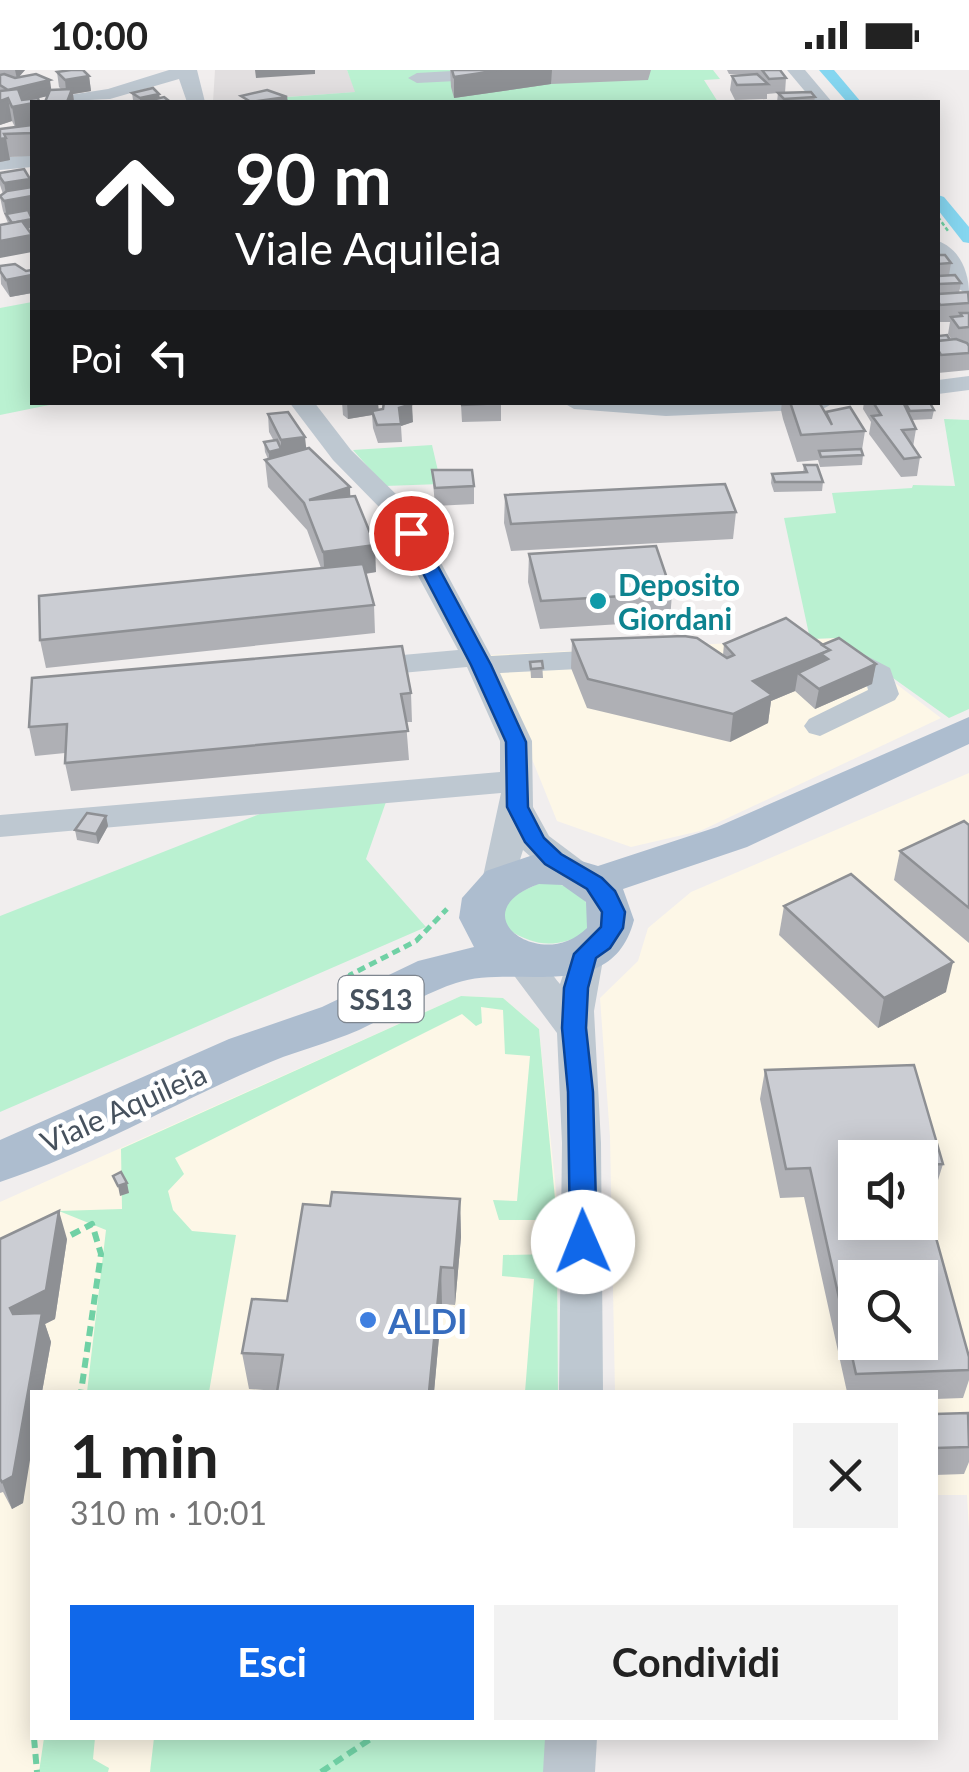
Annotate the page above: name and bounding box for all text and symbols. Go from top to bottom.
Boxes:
text: 10:00 [50,12,148,58]
text: 90 m [235,136,392,220]
icon: ahead [70,140,200,270]
text: Viale Aquileia [235,221,502,275]
icon: left [142,330,197,385]
text: Poi [70,335,122,381]
pin [369,491,454,576]
icon: arrive [384,506,439,561]
place label: Deposito Giordani [618,566,740,636]
marker: Deposito Giordani [587,590,609,612]
road number: SS13 [338,976,424,1022]
street label: Viale Aquileia [34,1054,212,1160]
map controls [838,1140,938,1360]
button: sound [838,1140,938,1240]
position arrow [531,1190,635,1294]
button: search [838,1260,938,1360]
place label: ALDI [387,1299,468,1341]
marker: ALDI [357,1309,379,1331]
text: 1 min [70,1419,219,1491]
button: close [793,1423,898,1528]
text: 310 m · 10:01 [70,1493,267,1532]
button: Esci [70,1605,474,1720]
button: Condividi [494,1605,898,1720]

